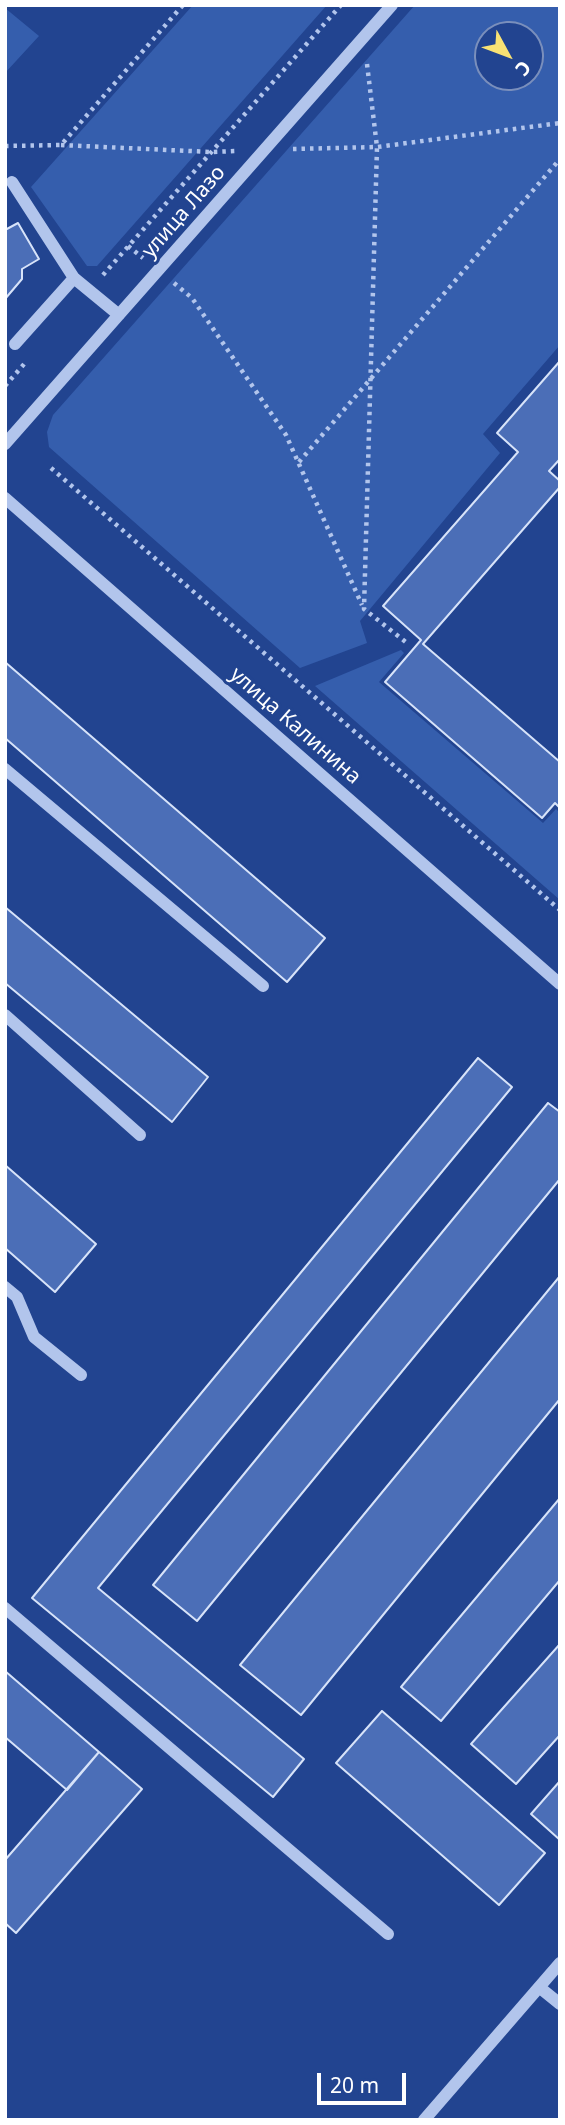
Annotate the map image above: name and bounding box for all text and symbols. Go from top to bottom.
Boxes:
north arrow [474,21,544,91]
text: С [510,55,537,82]
street label: улица Лазо [137,161,231,263]
street label: улица Калинина [224,662,366,790]
scale bar [320,2058,409,2102]
text: 20 m [330,2071,379,2099]

